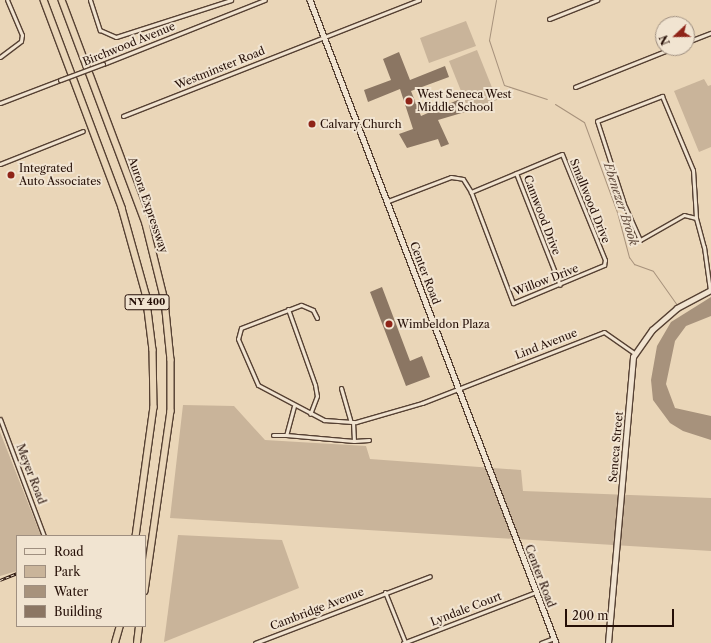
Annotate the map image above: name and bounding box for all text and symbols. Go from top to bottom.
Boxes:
north arrow [655,16,695,56]
street label: Birchwood Avenue [81,19,177,69]
text: N [657,33,673,47]
street label: Westminster Road [173,44,267,92]
place label: West Seneca West Middle School [417,88,512,114]
marker: West Seneca West Middle School [404,96,414,106]
place label: Calvary Church [320,117,402,131]
marker: Calvary Church [307,119,317,129]
street label: Aurora Expressway [125,155,171,255]
street label: Smallwood Drive [567,157,613,245]
water label: Ebenezer Brook [601,161,641,247]
place label: Integrated Auto Associates [19,162,102,188]
marker: Integrated Auto Associates [6,170,16,180]
street label: Camwood Drive [521,173,563,257]
street label: Center Road [407,240,443,306]
street label: Willow Drive [511,261,581,299]
road number: NY 400 [124,294,170,310]
place label: Wimbeldon Plaza [397,317,490,331]
marker: Wimbeldon Plaza [384,319,394,329]
street label: Lind Avenue [513,326,579,362]
street label: Seneca Street [606,411,626,483]
street label: Meyer Road [13,442,49,506]
legend [16,535,146,627]
street label: Center Road [522,543,558,609]
text: Road [54,544,84,559]
text: Park [54,564,80,579]
text: Water [54,584,88,599]
street label: Cambridge Avenue [268,585,366,633]
street label: Lyndale Court [429,589,503,629]
scale bar [567,601,676,627]
text: Building [54,604,102,619]
text: 200 m [572,608,609,623]

